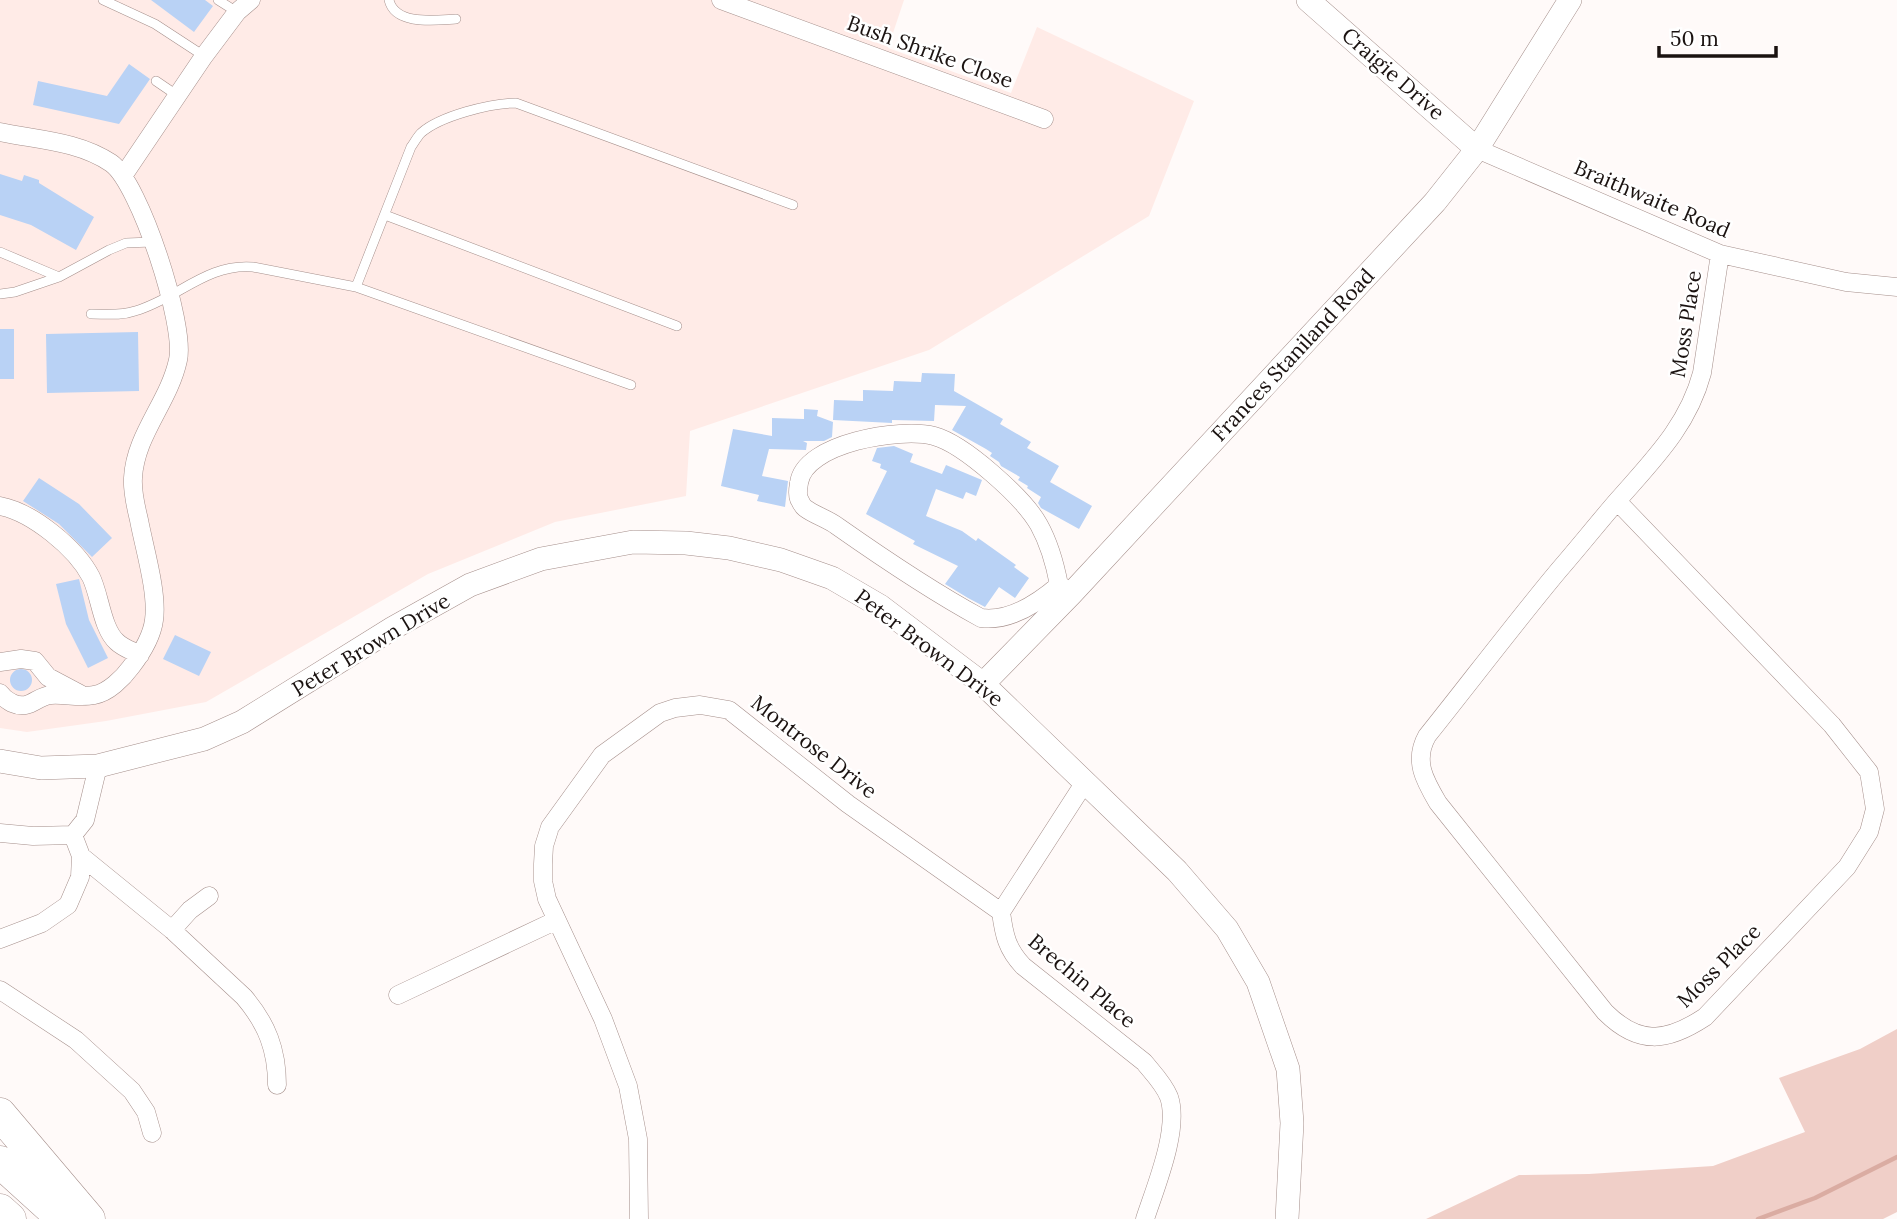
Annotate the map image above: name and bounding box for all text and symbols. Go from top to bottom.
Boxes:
street label: Bush Shrike Close [844,9,1017,94]
scale bar [1659,14,1776,58]
street label: Craigie Drive [1336,22,1450,126]
text: 50 m [1670,25,1719,52]
street label: Braithwaite Road [1570,153,1734,244]
street label: Frances Staniland Road [1205,262,1380,447]
street label: Moss Place [1664,268,1707,379]
street label: Peter Brown Drive [850,583,1009,712]
street label: Peter Brown Drive [287,587,455,702]
street label: Montrose Drive [746,689,883,804]
street label: Moss Place [1671,918,1766,1013]
street label: Brechin Place [1023,928,1142,1034]

